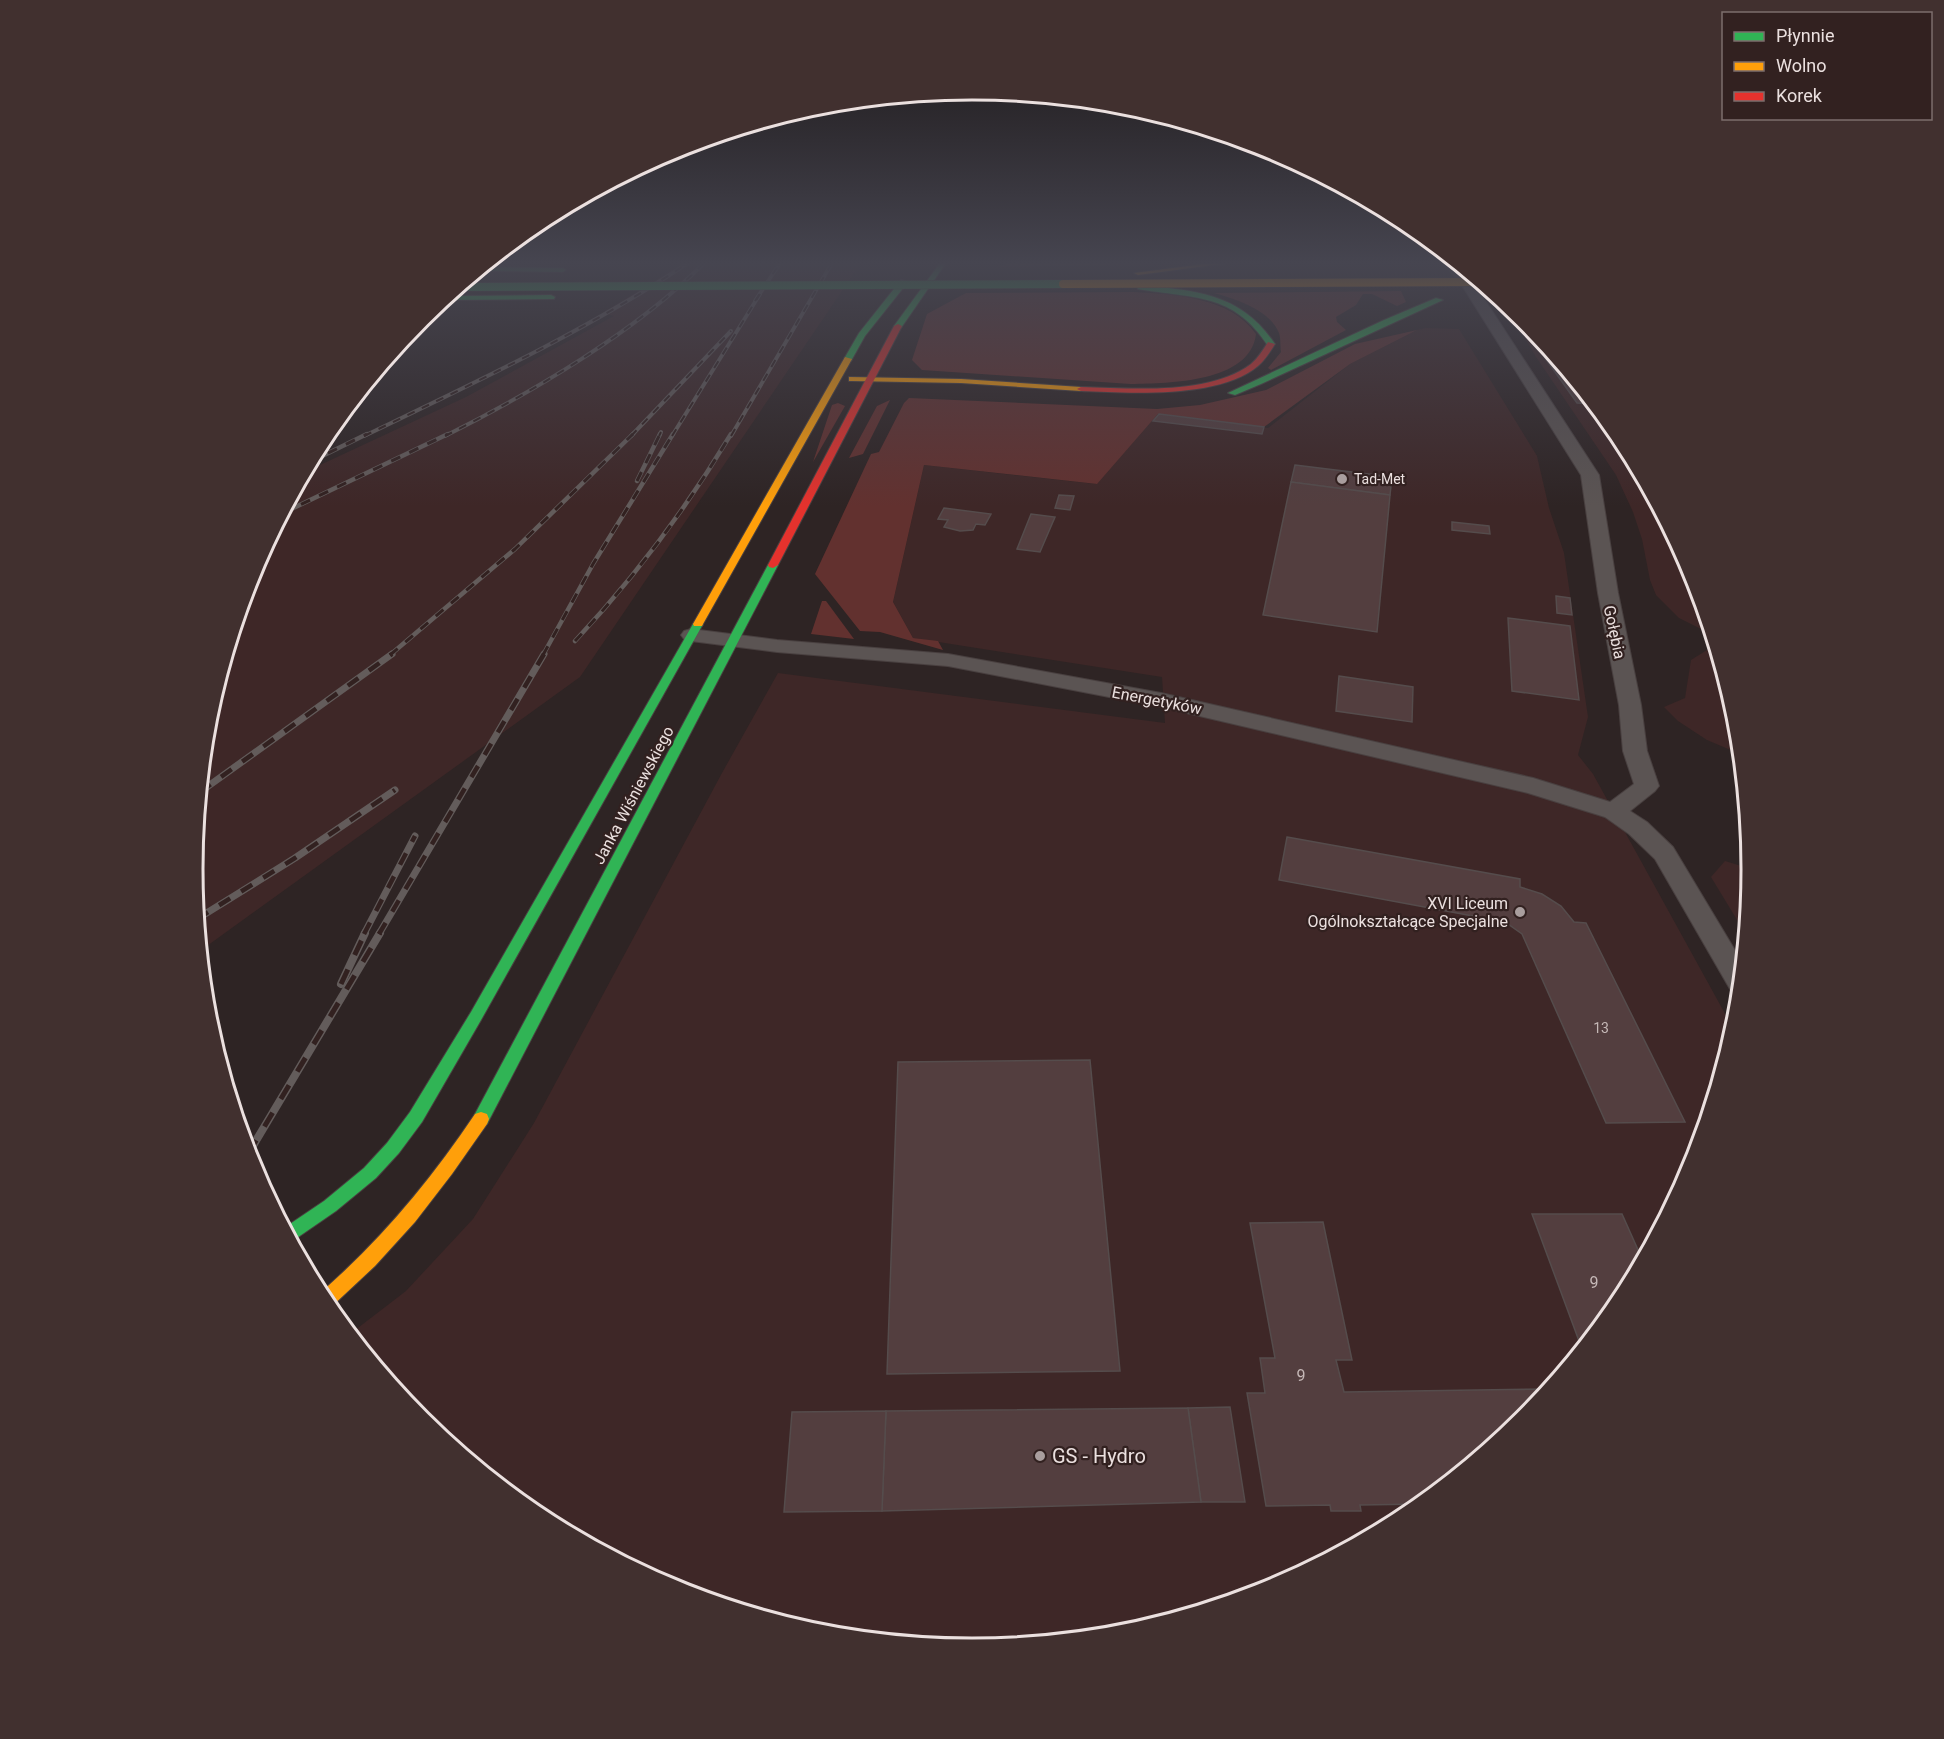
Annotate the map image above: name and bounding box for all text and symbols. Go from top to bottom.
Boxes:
legend [1722,12,1932,120]
text: Płynnie [1776,25,1835,46]
text: Wolno [1776,55,1827,76]
text: Korek [1776,85,1823,106]
place label: Tad-Met [1354,471,1406,487]
marker: Tad-Met [1335,472,1349,486]
street label: Gołębia [1600,604,1629,661]
street label: Energetyków [1110,682,1203,719]
street label: Janka Wiśniewskiego [589,723,678,867]
place label: XVI Liceum Ogólnokształcące Specjalne [1307,894,1508,931]
marker: XVI Liceum Ogólnokształcące Specjalne [1513,905,1527,919]
house number: 13 [1593,1020,1609,1036]
house number: 9 [1590,1273,1599,1292]
house number: 9 [1297,1366,1306,1385]
place label: GS - Hydro [1052,1444,1146,1468]
marker: GS - Hydro [1033,1449,1047,1463]

